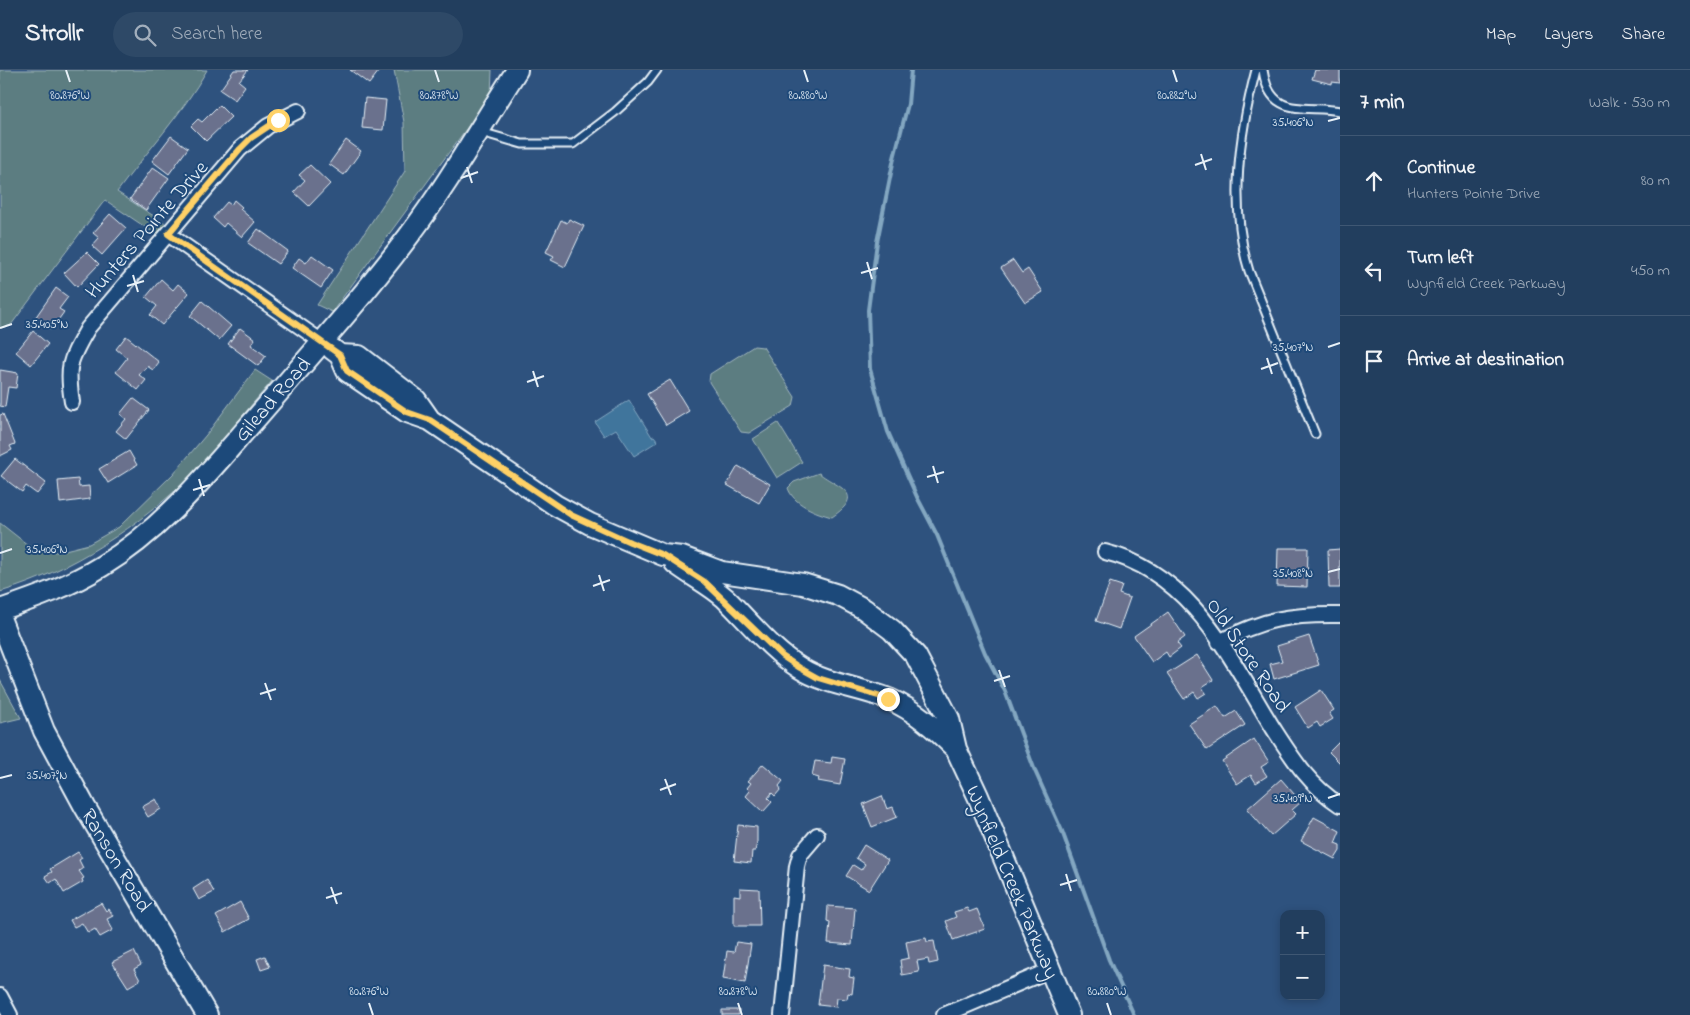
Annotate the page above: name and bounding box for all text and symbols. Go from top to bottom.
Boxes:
search box [113,12,463,57]
text: Strollr [25,17,83,52]
icon: search [131,21,159,49]
text: Search here [171,21,262,48]
text: Map [1486,22,1516,48]
text: Layers [1544,22,1594,48]
text: Share [1622,22,1665,48]
text: 80.876°W [50,87,90,105]
text: 80.878°W [420,87,458,105]
text: 80.880°W [789,87,827,105]
text: 80.882°W [1157,87,1197,105]
text: 7 min [1360,88,1404,118]
text: Walk · 530 m [1589,91,1670,115]
route start [267,109,290,132]
text: 35.406°N [1273,114,1314,132]
street label: Hunters Pointe Drive [79,154,217,306]
text: Continue [1407,155,1475,182]
icon: ahead [1360,167,1388,195]
text: 80 m [1641,169,1670,193]
text: Hunters Pointe Drive [1407,182,1540,206]
text: Turn left [1407,245,1474,272]
icon: left [1360,257,1388,285]
text: 450 m [1631,259,1670,283]
text: Wynfield Creek Parkway [1407,272,1565,296]
text: 35.405°N [26,316,68,334]
text: 35.407°N [1273,339,1313,357]
icon: arrive [1360,347,1388,375]
text: Arrive at destination [1407,347,1564,374]
street label: Gilead Road [228,351,319,449]
text: 35.406°N [27,541,68,559]
text: 35.408°N [1273,565,1313,583]
street label: Old Store Road [1198,593,1297,720]
route end [877,688,900,711]
text: 35.407°N [27,767,67,785]
street label: Wynfield Creek Parkway [955,781,1066,985]
text: 35.409°N [1273,790,1313,808]
street label: Ranson Road [73,804,158,919]
map controls [1280,910,1325,1000]
button: + [1280,910,1325,955]
button: − [1280,955,1325,1000]
text: 80.876°W [349,983,389,1001]
text: 80.878°W [719,983,757,1001]
text: 80.880°W [1088,983,1126,1001]

